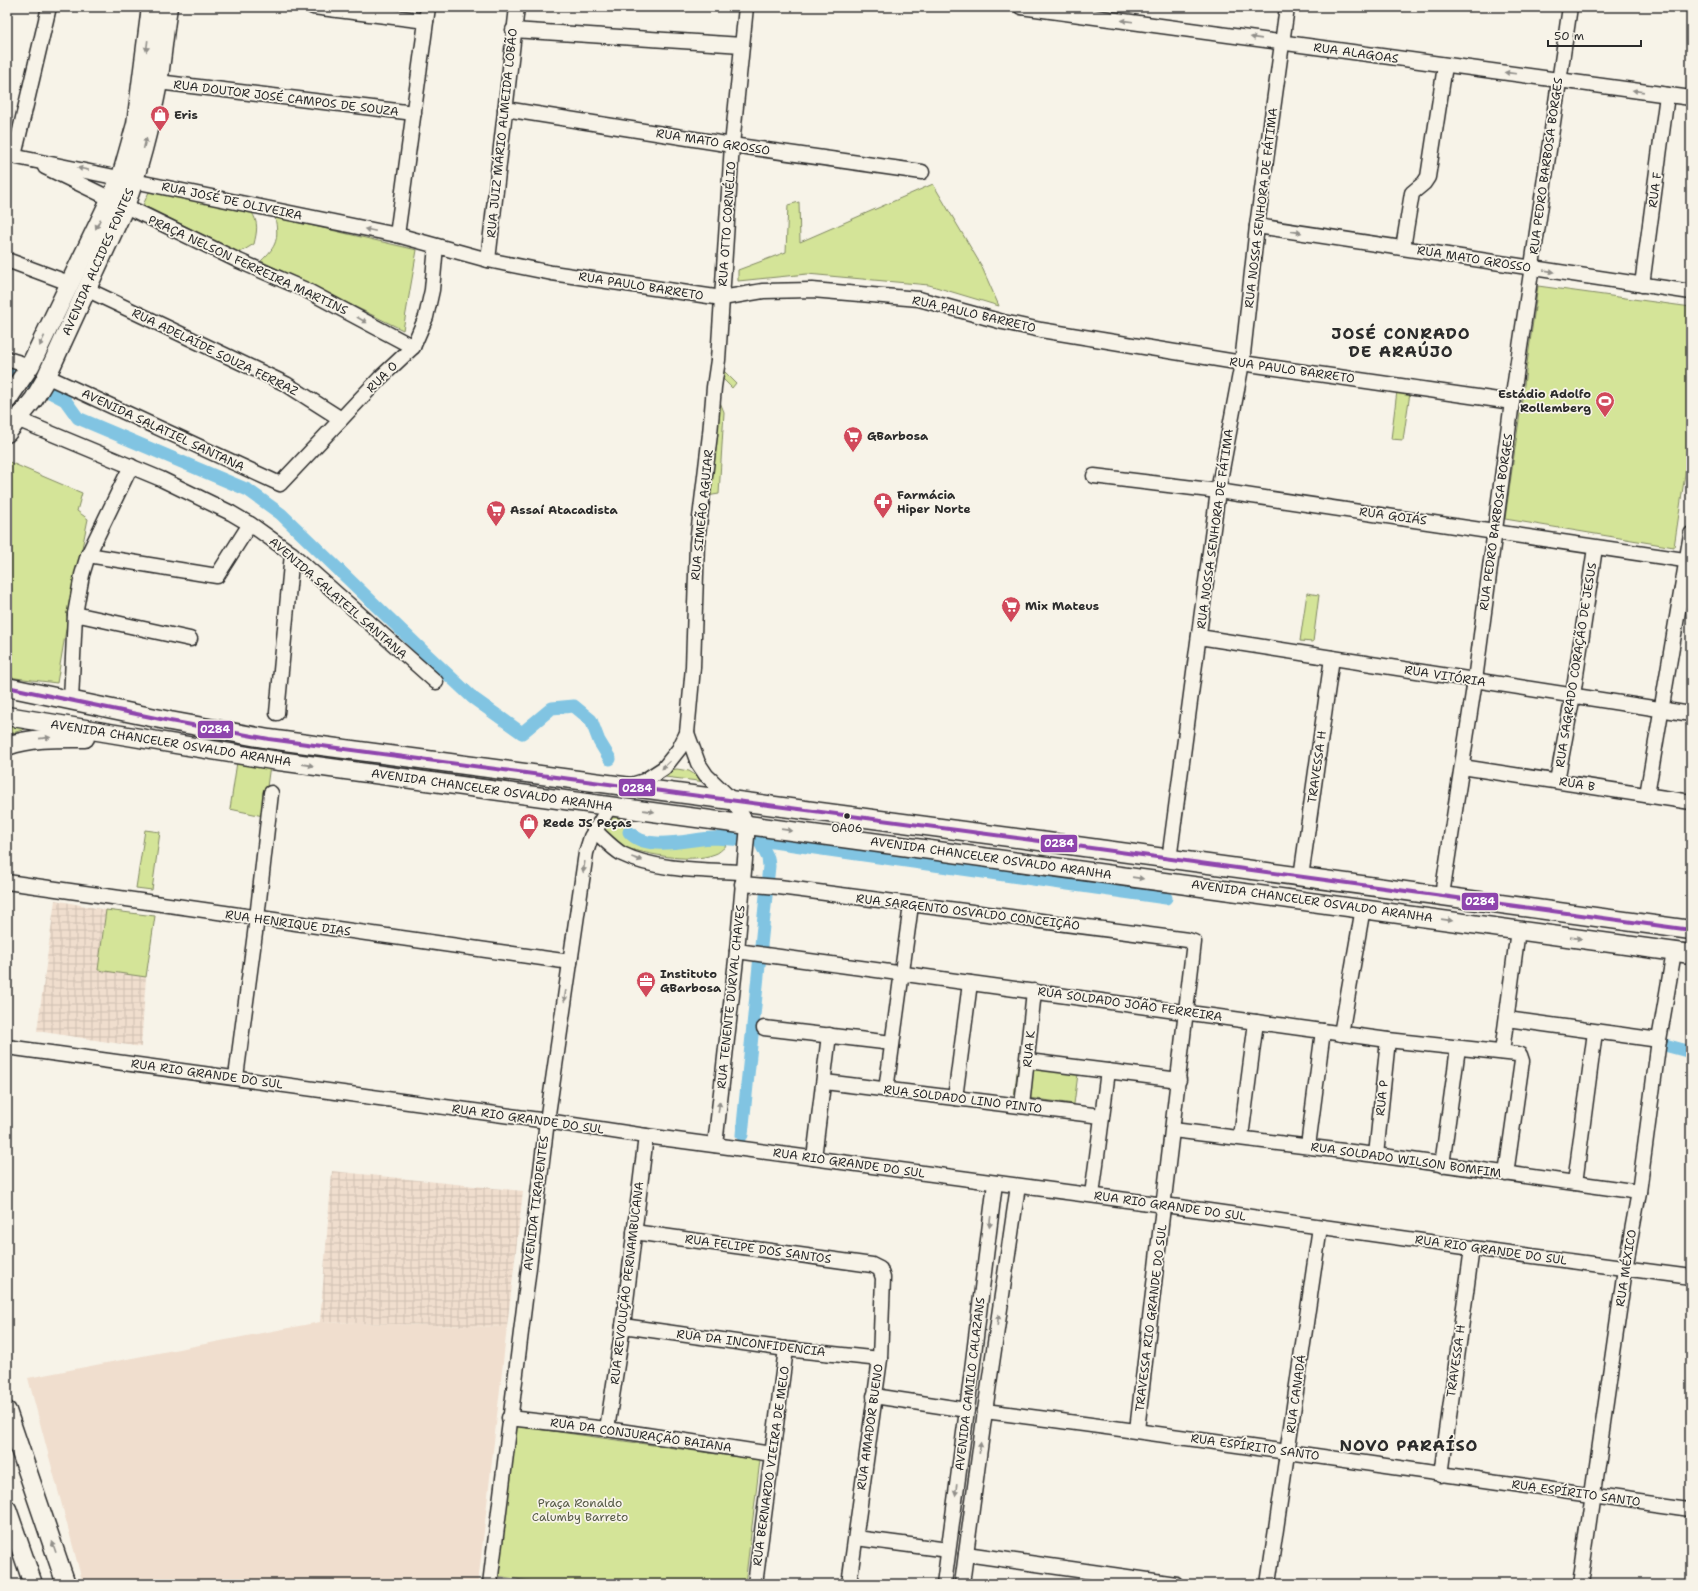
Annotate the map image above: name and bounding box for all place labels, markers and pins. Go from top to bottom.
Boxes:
shop icon: Eris [149,104,171,132]
place label: Eris [174,107,198,123]
place label: Estádio Adolfo Rollemberg [1498,386,1591,416]
sports icon: Estádio Adolfo Rollemberg [1594,390,1616,418]
supermarket icon: GBarbosa [842,425,864,453]
place label: GBarbosa [867,428,929,444]
place label: Farmácia Hiper Norte [897,487,971,517]
pharmacy icon: Farmácia Hiper Norte [872,491,894,519]
supermarket icon: Assaí Atacadista [485,499,507,527]
place label: Assaí Atacadista [510,502,618,518]
supermarket icon: Mix Mateus [1000,595,1022,623]
place label: Mix Mateus [1025,598,1099,614]
marker: OA06 [842,811,852,821]
shop icon: Rede JS Peças [518,812,540,840]
place label: Rede JS Peças [543,815,632,831]
place label: OA06 [831,821,863,836]
place label: Instituto GBarbosa [660,966,722,996]
office icon: Instituto GBarbosa [635,970,657,998]

